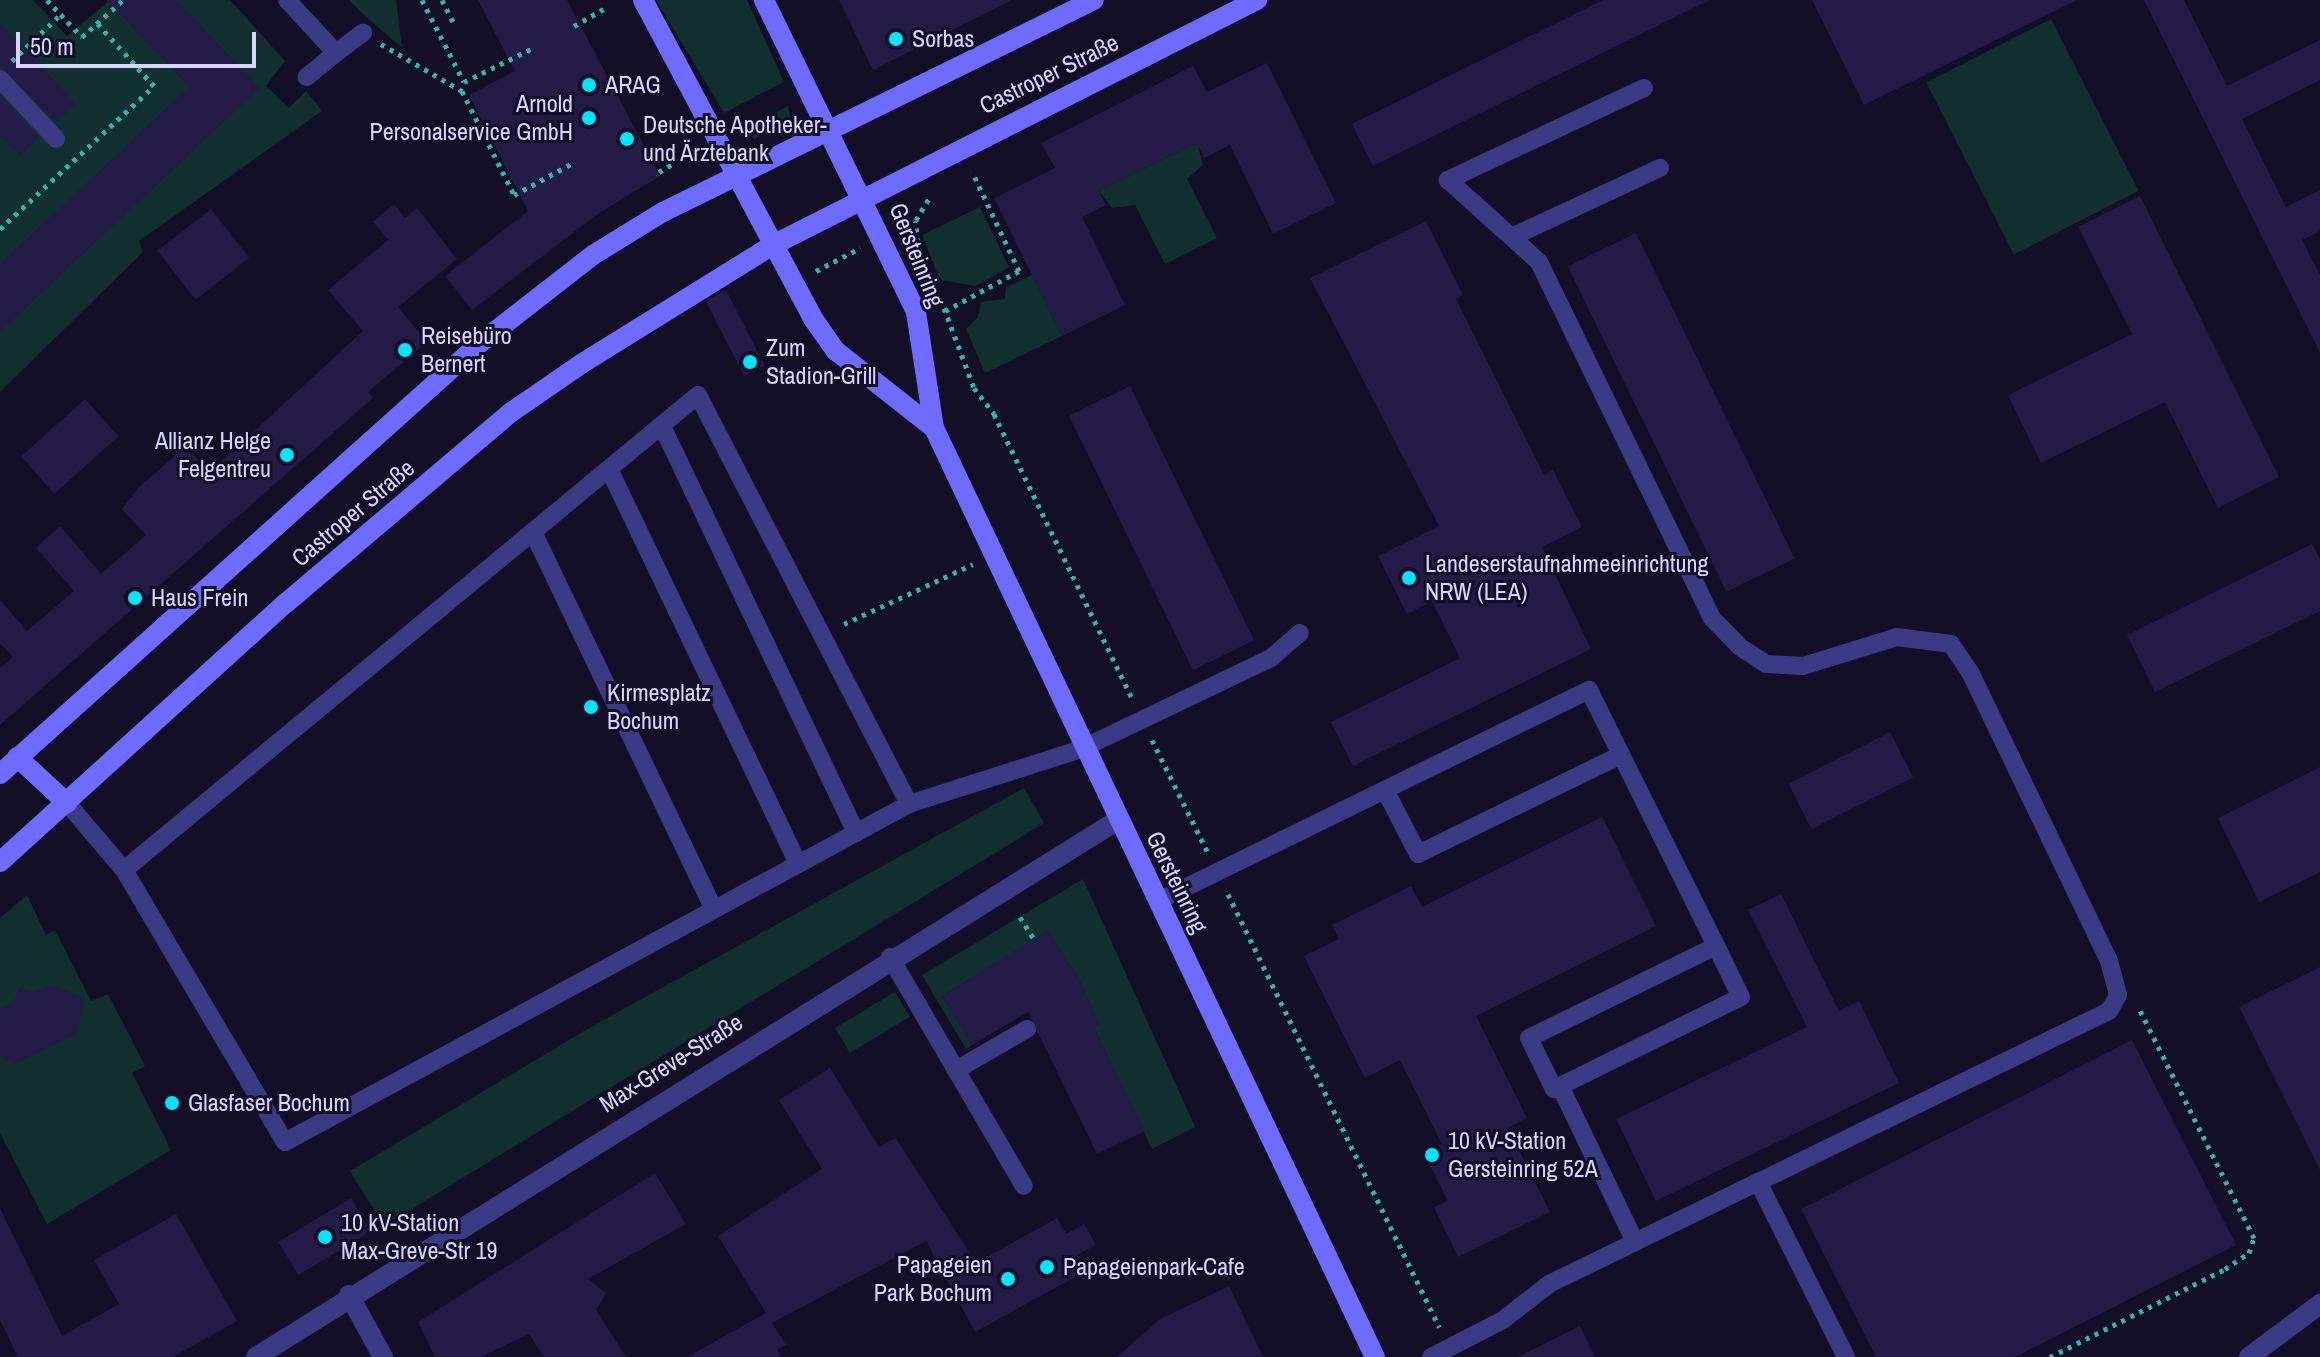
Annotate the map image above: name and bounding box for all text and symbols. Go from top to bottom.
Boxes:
scale bar [20,16,260,66]
place label: Sorbas [912,25,974,53]
street label: Castroper Straße [975,28,1123,120]
text: 50 m [30,30,74,62]
marker: Sorbas [887,30,905,48]
place label: ARAG [605,71,661,99]
marker: ARAG [580,76,598,94]
place label: Arnold Personalservice GmbH [370,90,573,146]
marker: Arnold Personalservice GmbH [580,109,598,127]
place label: Deutsche Apotheker- und Ärztebank [643,111,828,167]
marker: Deutsche Apotheker- und Ärztebank [618,130,636,148]
street label: Gersteinring [883,199,951,311]
place label: Reisebüro Bernert [421,322,512,378]
place label: Zum Stadion-Grill [766,334,876,390]
marker: Reisebüro Bernert [396,341,414,359]
marker: Zum Stadion-Grill [741,353,759,371]
place label: Allianz Helge Felgentreu [155,427,271,483]
marker: Allianz Helge Felgentreu [278,446,296,464]
street label: Castroper Straße [286,453,420,573]
place label: Landeserstaufnahmeeinrichtung NRW (LEA) [1425,550,1708,606]
marker: Landeserstaufnahmeeinrichtung NRW (LEA) [1400,569,1418,587]
place label: Haus Frein [151,584,248,612]
marker: Haus Frein [126,589,144,607]
place label: Kirmesplatz Bochum [607,679,711,735]
marker: Kirmesplatz Bochum [582,698,600,716]
street label: Gersteinring [1140,827,1214,937]
street label: Max-Greve-Straße [594,1008,748,1118]
place label: Glasfaser Bochum [188,1089,350,1117]
marker: Glasfaser Bochum [163,1094,181,1112]
place label: 10 kV-Station Gersteinring 52A [1448,1127,1598,1183]
marker: 10 kV-Station Gersteinring 52A [1423,1146,1441,1164]
place label: 10 kV-Station Max-Greve-Str 19 [341,1209,497,1265]
marker: 10 kV-Station Max-Greve-Str 19 [316,1228,334,1246]
place label: Papageien Park Bochum [874,1251,992,1307]
place label: Papageienpark-Cafe [1063,1253,1245,1281]
marker: Papageienpark-Cafe [1038,1258,1056,1276]
marker: Papageien Park Bochum [999,1270,1017,1288]

